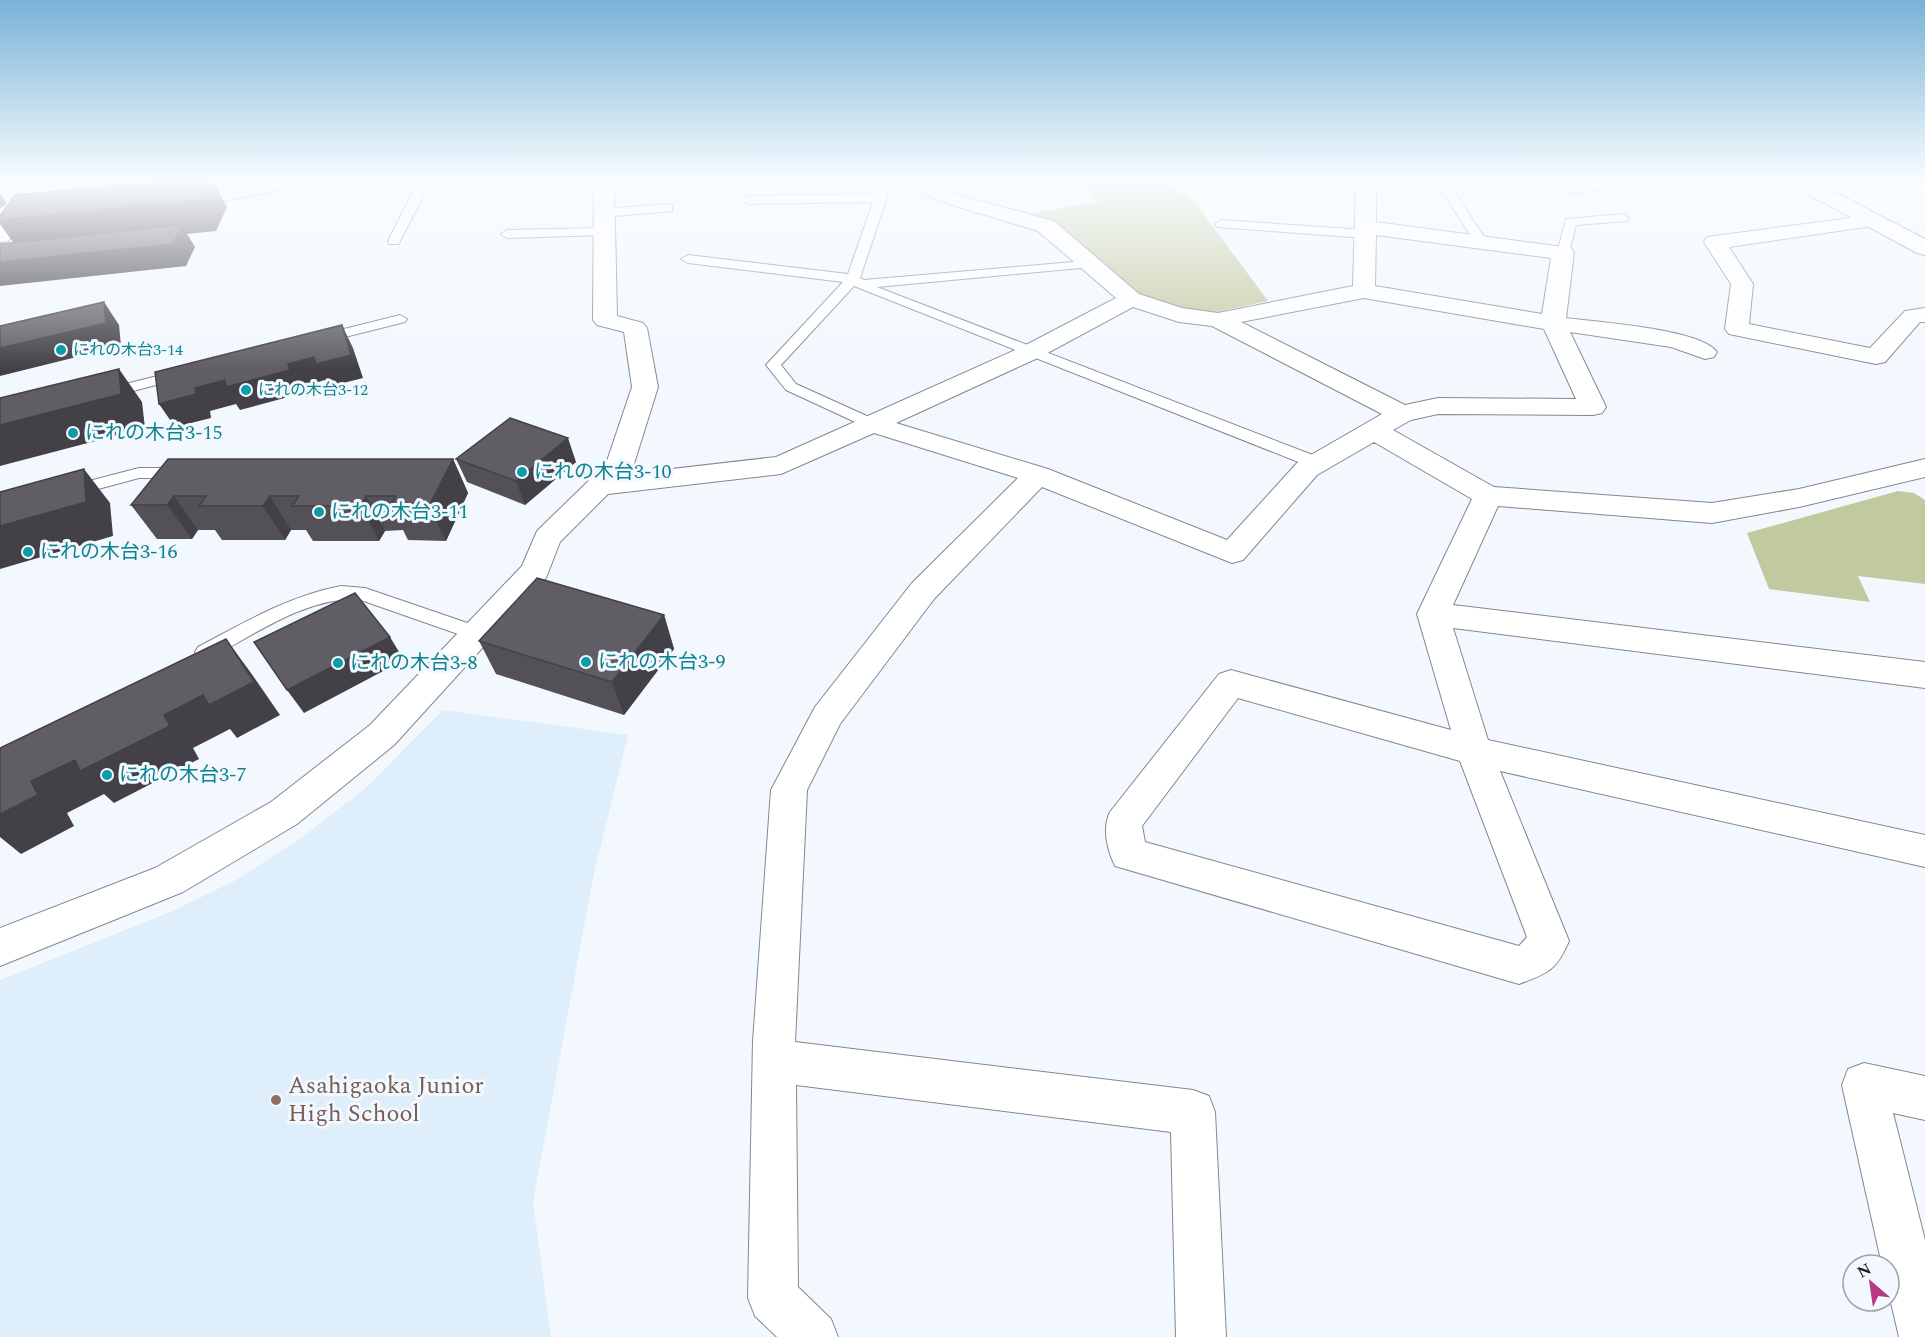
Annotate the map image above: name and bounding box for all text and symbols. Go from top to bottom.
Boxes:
place label: にれの木台3-14 [73,338,183,362]
marker: にれの木台3-14 [54,343,68,357]
place label: にれの木台3-12 [258,378,368,402]
marker: にれの木台3-12 [239,383,253,397]
place label: にれの木台3-15 [85,418,223,448]
marker: にれの木台3-15 [66,426,80,440]
place label: にれの木台3-10 [534,457,672,487]
marker: にれの木台3-10 [515,465,529,479]
place label: にれの木台3-11 [331,497,469,527]
marker: にれの木台3-11 [312,505,326,519]
place label: にれの木台3-16 [40,537,178,567]
marker: にれの木台3-16 [21,545,35,559]
place label: にれの木台3-9 [598,647,726,677]
place label: にれの木台3-8 [350,648,478,678]
marker: にれの木台3-9 [579,655,593,669]
marker: にれの木台3-8 [331,656,345,670]
place label: にれの木台3-7 [119,760,247,790]
marker: にれの木台3-7 [100,768,114,782]
place label: Asahigaoka Junior High School [288,1068,484,1132]
marker: Asahigaoka Junior High School [269,1093,283,1107]
north arrow [1841,1253,1901,1313]
text: N [1853,1257,1876,1284]

